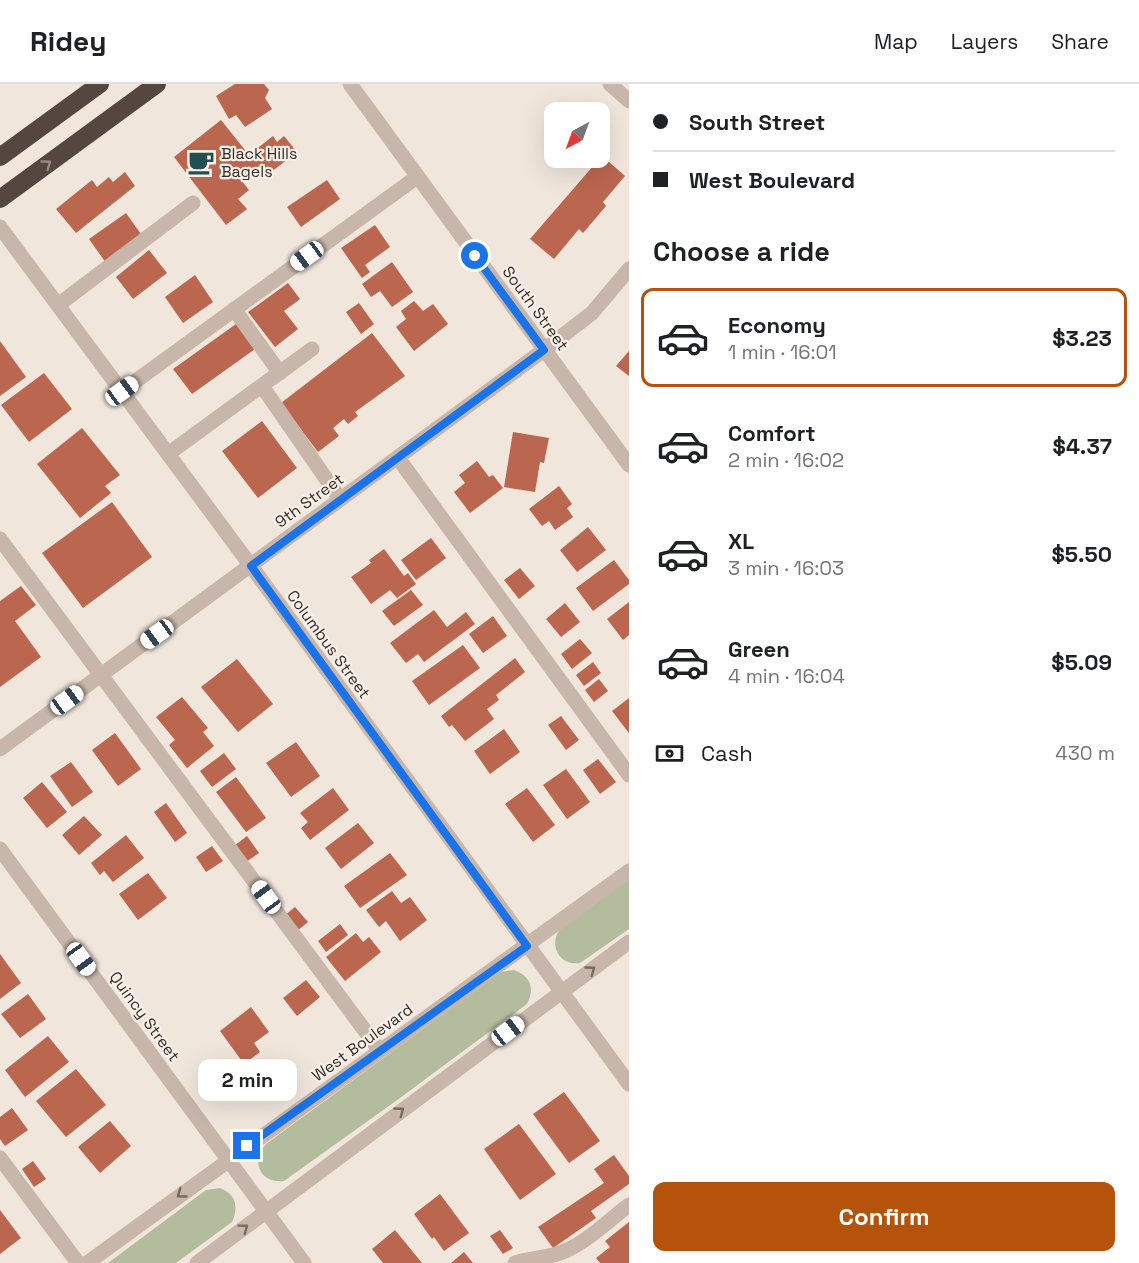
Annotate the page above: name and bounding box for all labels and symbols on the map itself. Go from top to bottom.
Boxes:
north arrow [544,102,610,168]
place label: Black Hills Bagels [221,143,297,182]
cafe icon: Black Hills Bagels [186,147,216,177]
one-way arrow [41,161,52,172]
car [287,238,327,274]
route start [461,242,488,269]
street label: South Street [498,262,573,355]
car [102,373,142,409]
street label: 9th Street [271,468,348,532]
street label: Columbus Street [282,586,375,703]
car [137,616,177,652]
car [47,682,87,718]
car [248,877,284,917]
car [63,939,99,979]
one-way arrow [584,966,595,977]
street label: Quincy Street [105,967,184,1066]
street label: West Boulevard [308,999,417,1086]
car [488,1013,528,1049]
callout: 2 min [198,1059,296,1101]
one-way arrow [394,1107,405,1118]
route end [233,1132,260,1159]
one-way arrow [177,1187,188,1198]
one-way arrow [238,1224,249,1235]

